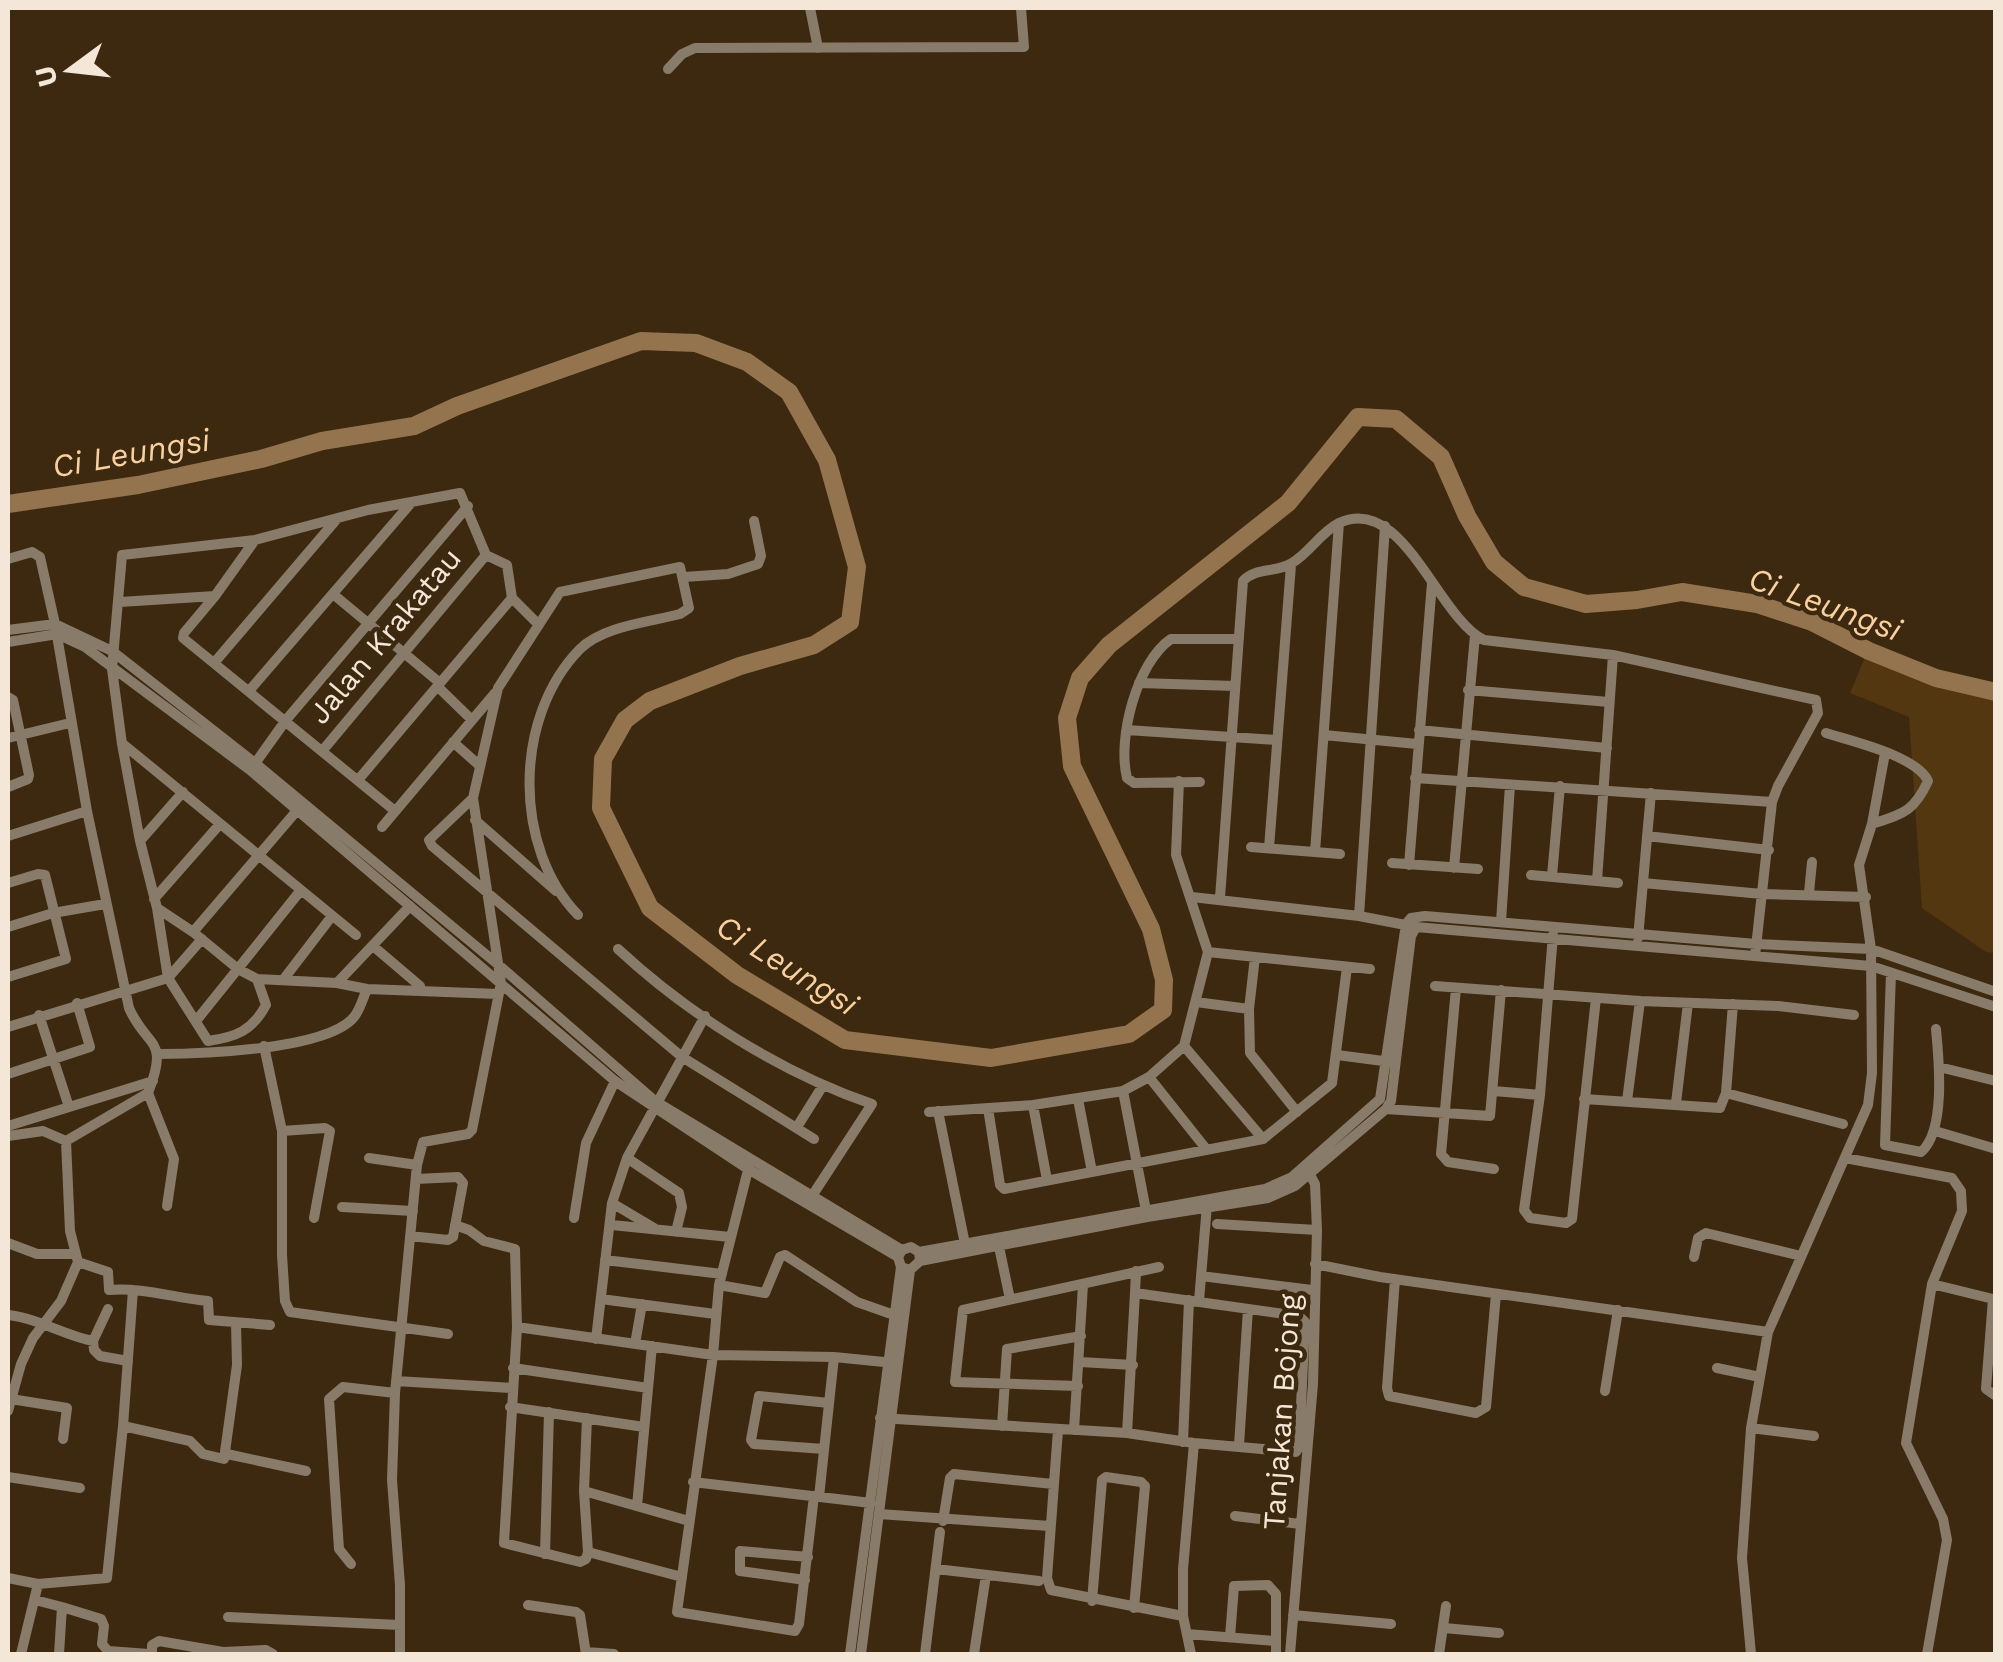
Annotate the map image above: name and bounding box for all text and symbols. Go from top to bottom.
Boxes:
north arrow [20,20,120,120]
text: U [28,62,65,90]
water label: Ci Leungsi [49,420,214,486]
street label: Jalan Krakatau [301,541,468,730]
water label: Ci Leungsi [1744,559,1907,649]
water label: Ci Leungsi [709,907,865,1024]
street label: Tanjakan Bojong [1256,1293,1307,1531]

